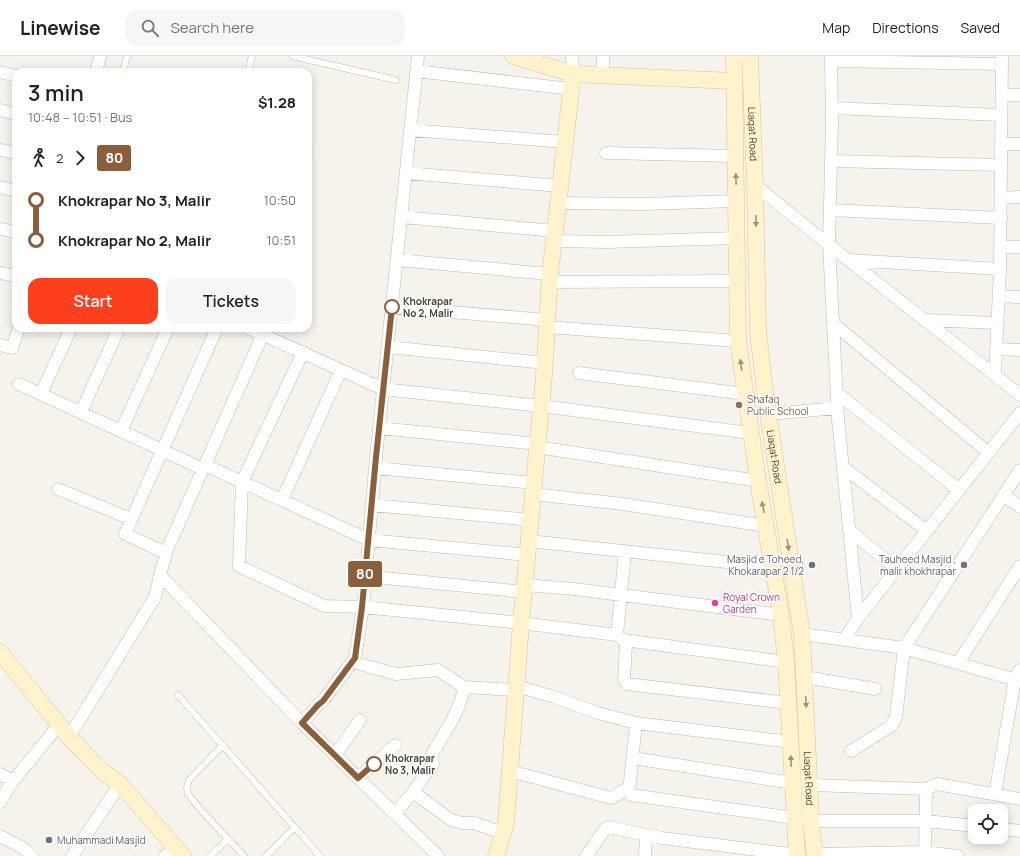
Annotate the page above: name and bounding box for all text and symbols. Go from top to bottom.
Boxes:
search box [125,10,405,46]
text: Linewise [20,15,101,41]
icon: search [139,17,161,39]
text: Search here [171,17,254,38]
text: Map [822,18,850,37]
text: Directions [872,18,939,37]
text: Saved [961,18,1000,37]
text: 3 min [28,78,84,108]
text: $1.28 [258,92,296,113]
street label: Liaqat Road [745,107,761,161]
text: 10:48 – 10:51 · Bus [28,108,132,126]
icon: walk [28,147,50,169]
icon: forward [69,147,91,169]
text: 80 [105,148,123,167]
text: 2 [56,149,63,167]
one-way arrow [733,172,739,185]
text: Khokrapar No 3, Malir [58,190,211,211]
text: 10:50 [264,191,296,209]
one-way arrow [753,215,759,228]
text: Khokrapar No 2, Malir [58,230,211,251]
text: 10:51 [267,231,296,249]
button: Start [28,278,158,324]
button: Tickets [166,278,296,324]
place label: Khokrapar No 2, Malir [403,294,453,320]
marker: Khokrapar No 2, Malir [384,299,400,315]
one-way arrow [738,359,744,371]
place label: Shafaq Public School [747,392,809,418]
marker: Shafaq Public School [734,400,744,410]
street label: Liaqat Road [764,429,786,485]
one-way arrow [759,501,765,513]
one-way arrow [785,539,791,551]
place label: Masjid e Toheed, Khokarapar 2 1/2 [727,552,804,578]
place label: Tauheed Masjid , malir khokhrapar [879,552,956,578]
marker: Masjid e Toheed, Khokarapar 2 1/2 [807,560,817,570]
marker: Tauheed Masjid , malir khokhrapar [959,560,969,570]
line badge: 80 [347,561,383,587]
text: 80 [356,564,374,583]
place label: Royal Crown Garden [723,590,780,616]
marker: Royal Crown Garden [710,598,720,608]
one-way arrow [803,696,809,709]
place label: Khokrapar No 3, Malir [385,751,435,777]
street label: Liaqat Road [801,751,817,806]
one-way arrow [788,755,795,767]
marker: Khokrapar No 3, Malir [366,756,382,772]
map controls [968,804,1008,844]
button: locate [968,804,1008,844]
place label: Muhammadi Masjid [57,833,146,847]
marker: Muhammadi Masjid [44,835,54,845]

